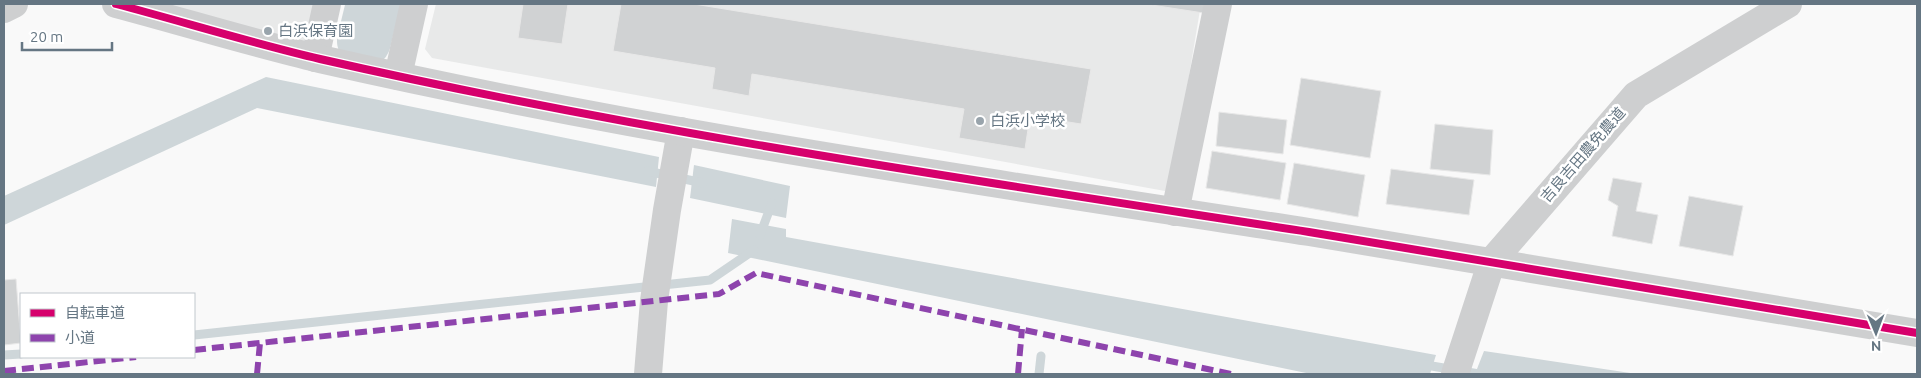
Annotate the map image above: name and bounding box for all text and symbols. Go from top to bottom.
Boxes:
scale bar [22,20,112,52]
place label: 白浜保育園 [278,22,353,39]
marker: 白浜保育園 [262,25,274,37]
text: 20 m [30,28,63,45]
street label: 吉良吉田農免農道 [1537,104,1628,206]
place label: 白浜小学校 [990,112,1065,129]
marker: 白浜小学校 [974,115,986,127]
legend [20,293,195,358]
text: 自転車道 [65,304,125,321]
north arrow [1851,308,1901,358]
text: 小道 [65,329,95,346]
text: N [1871,338,1882,354]

